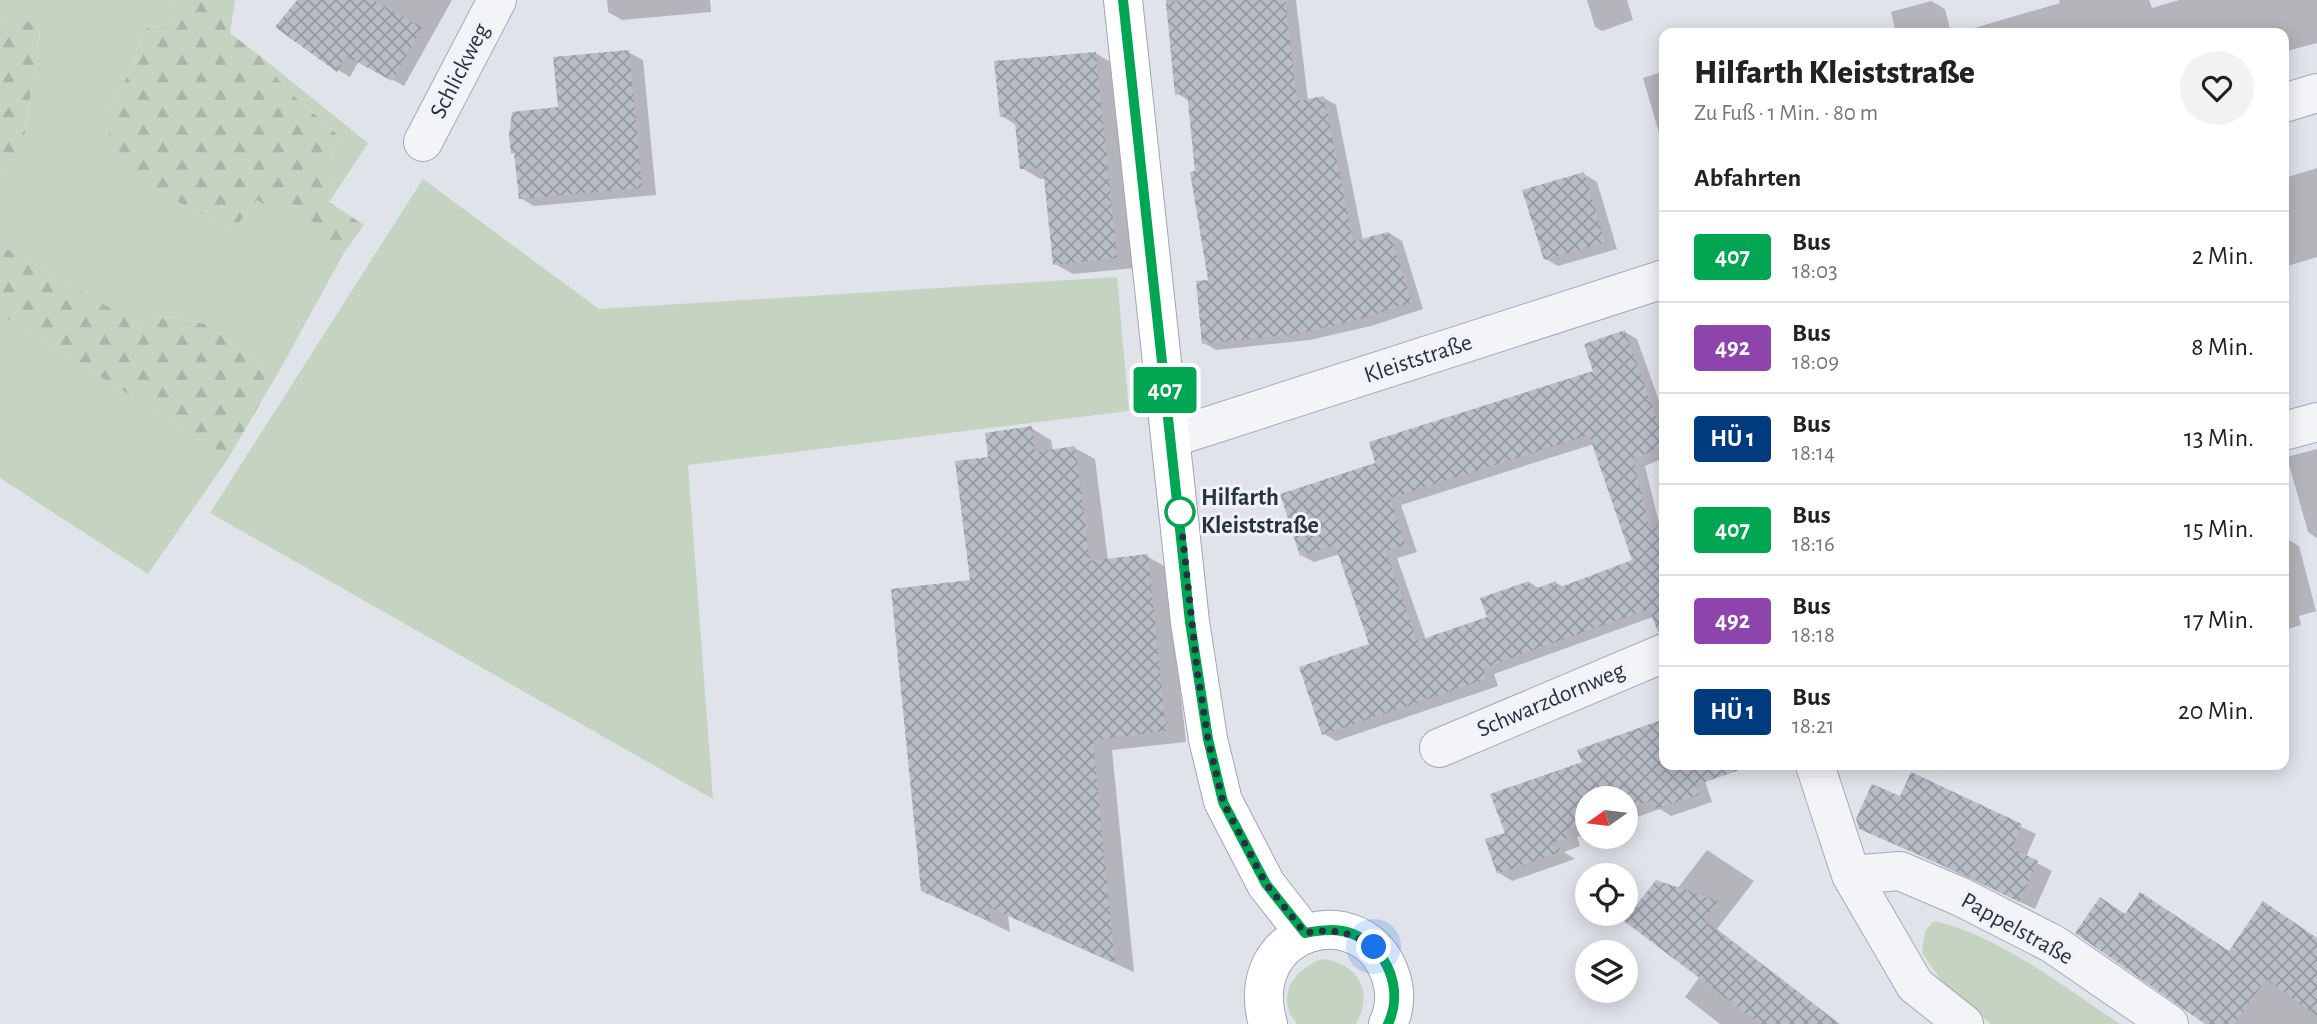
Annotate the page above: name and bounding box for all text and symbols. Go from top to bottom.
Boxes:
street label: Schlickweg [426,19,494,122]
button: heart [2180,51,2254,125]
text: Hilfarth Kleiststraße [1694,57,1975,90]
text: Zu Fuß · 1 Min. · 80 m [1694,102,1878,125]
text: Abfahrten [1694,165,1801,191]
text: Bus [1792,229,1831,255]
text: 2 Min. [2192,243,2254,269]
text: 407 [1715,245,1750,269]
text: 18:03 [1792,260,1838,283]
text: Bus [1792,320,1831,346]
street label: Kleiststraße [1361,330,1475,388]
text: 8 Min. [2191,334,2254,360]
text: 492 [1715,336,1750,360]
text: 18:09 [1792,351,1839,374]
line badge: 407 [1125,367,1205,413]
text: 407 [1148,378,1182,402]
text: Bus [1792,411,1831,437]
text: 13 Min. [2184,425,2254,451]
text: HÜ 1 [1710,427,1755,451]
text: 18:14 [1792,442,1835,465]
place label: Hilfarth Kleiststraße [1201,486,1319,538]
marker: Hilfarth Kleiststraße [1165,497,1195,527]
text: Bus [1792,502,1831,528]
text: 15 Min. [2184,516,2254,542]
text: 407 [1715,518,1750,542]
text: 18:16 [1792,533,1835,556]
text: Bus [1792,593,1831,619]
text: 17 Min. [2184,607,2254,633]
text: 492 [1715,609,1750,633]
text: 18:18 [1792,624,1835,647]
street label: Schwarzdornweg [1474,658,1629,742]
text: Bus [1792,684,1831,710]
text: 20 Min. [2178,698,2254,724]
text: HÜ 1 [1710,700,1755,724]
text: 18:21 [1792,715,1834,738]
north arrow [1575,786,1638,849]
map controls [1575,786,1638,1003]
button: locate [1575,863,1638,926]
street label: Pappelstraße [1957,888,2077,970]
your location [1356,929,1391,964]
button: layers [1575,940,1638,1003]

